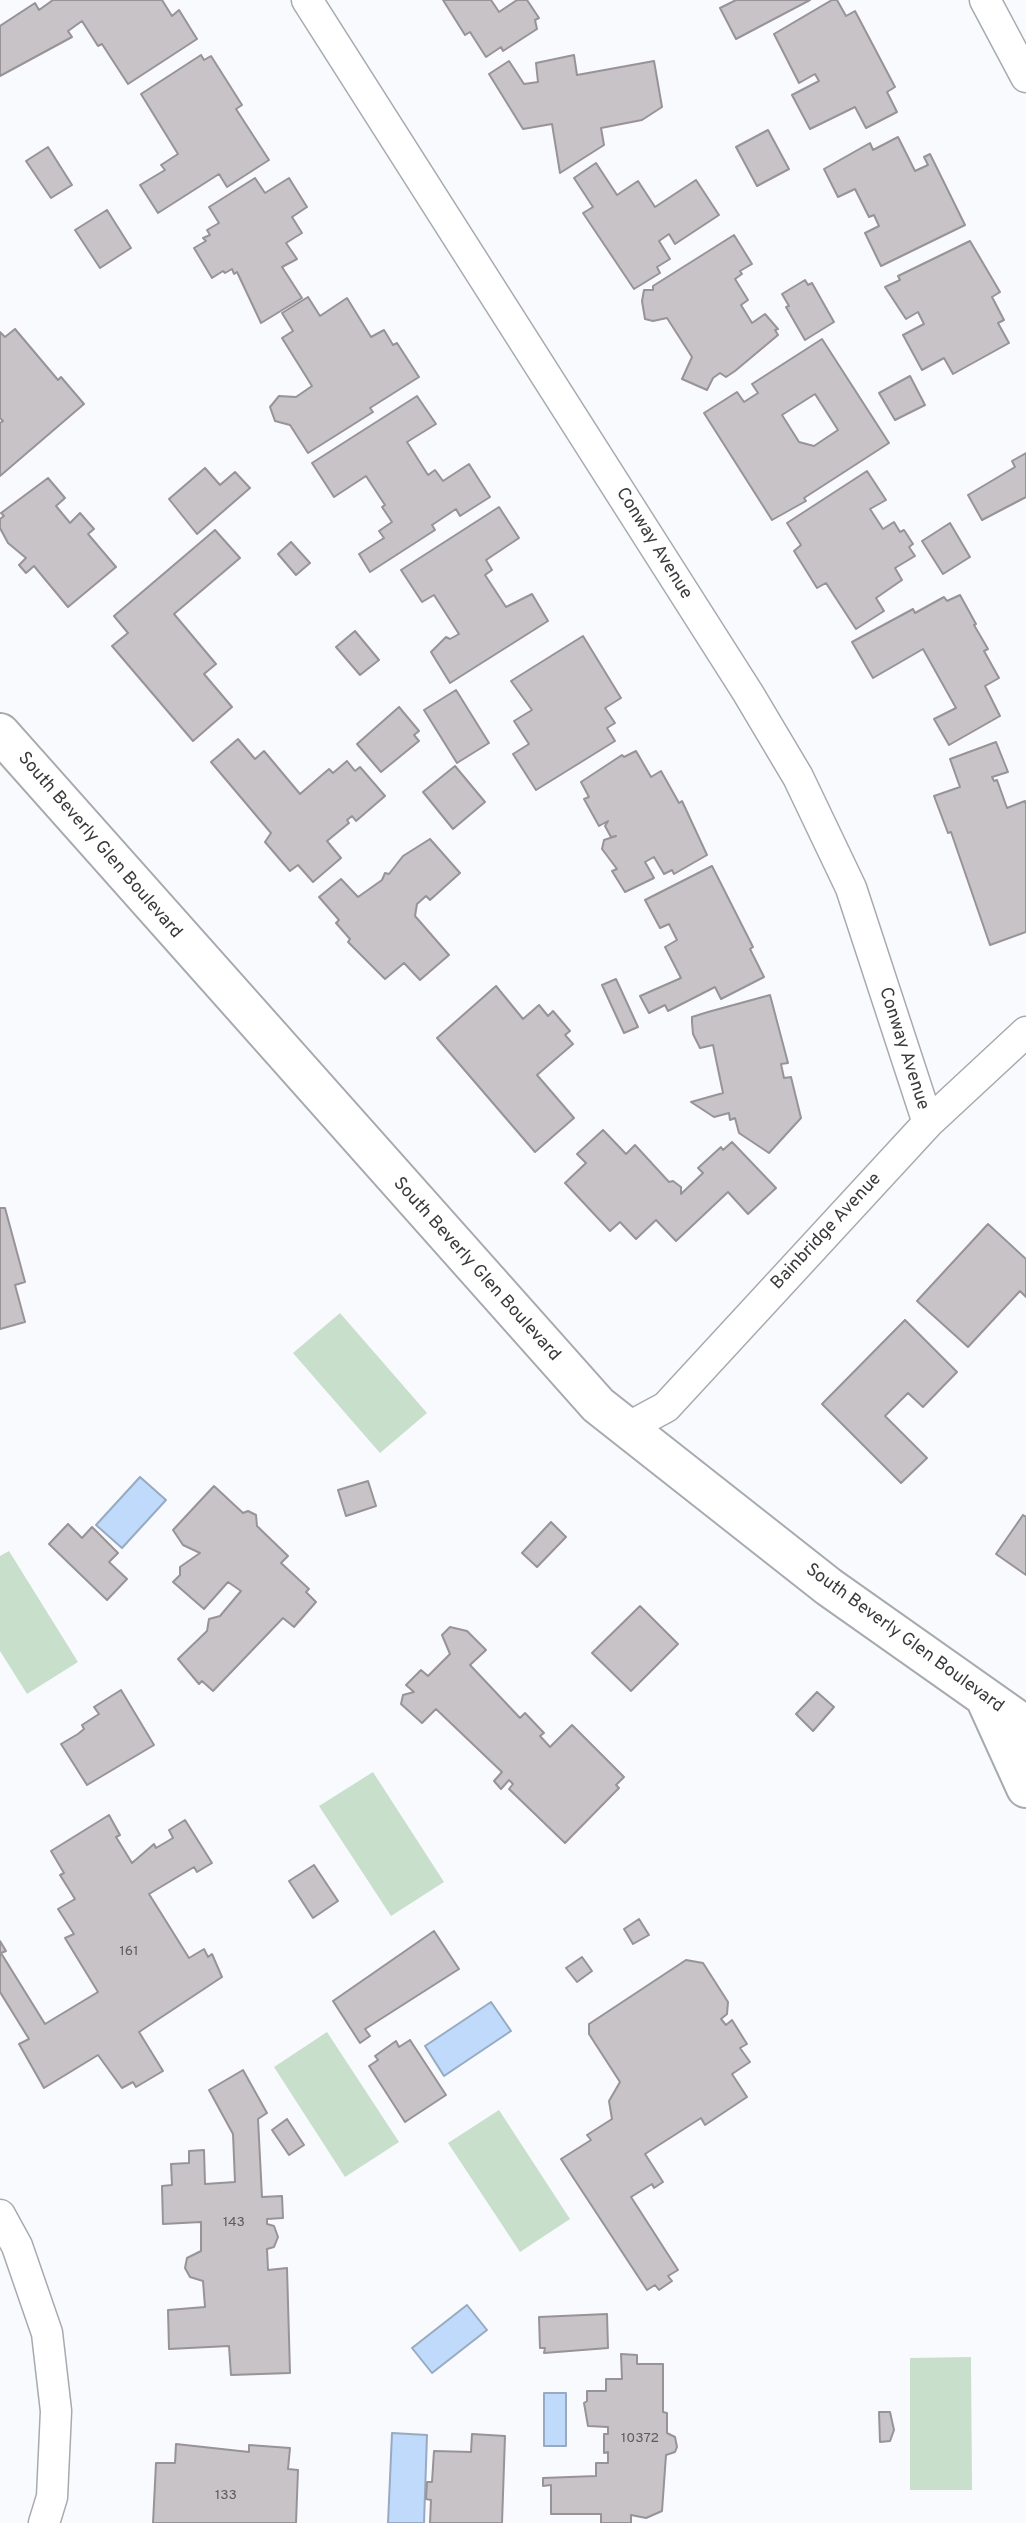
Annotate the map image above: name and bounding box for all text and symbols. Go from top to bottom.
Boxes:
street label: Conway Avenue [610,484,696,604]
street label: South Beverly Glen Boulevard [12,748,186,944]
street label: Conway Avenue [873,985,933,1113]
street label: Bainbridge Avenue [767,1169,887,1295]
street label: South Beverly Glen Boulevard [388,1174,564,1366]
street label: South Beverly Glen Boulevard [801,1560,1007,1718]
house number: 161 [120,1944,138,1960]
house number: 143 [223,2215,245,2231]
house number: 10372 [621,2431,659,2447]
house number: 133 [215,2488,237,2504]

